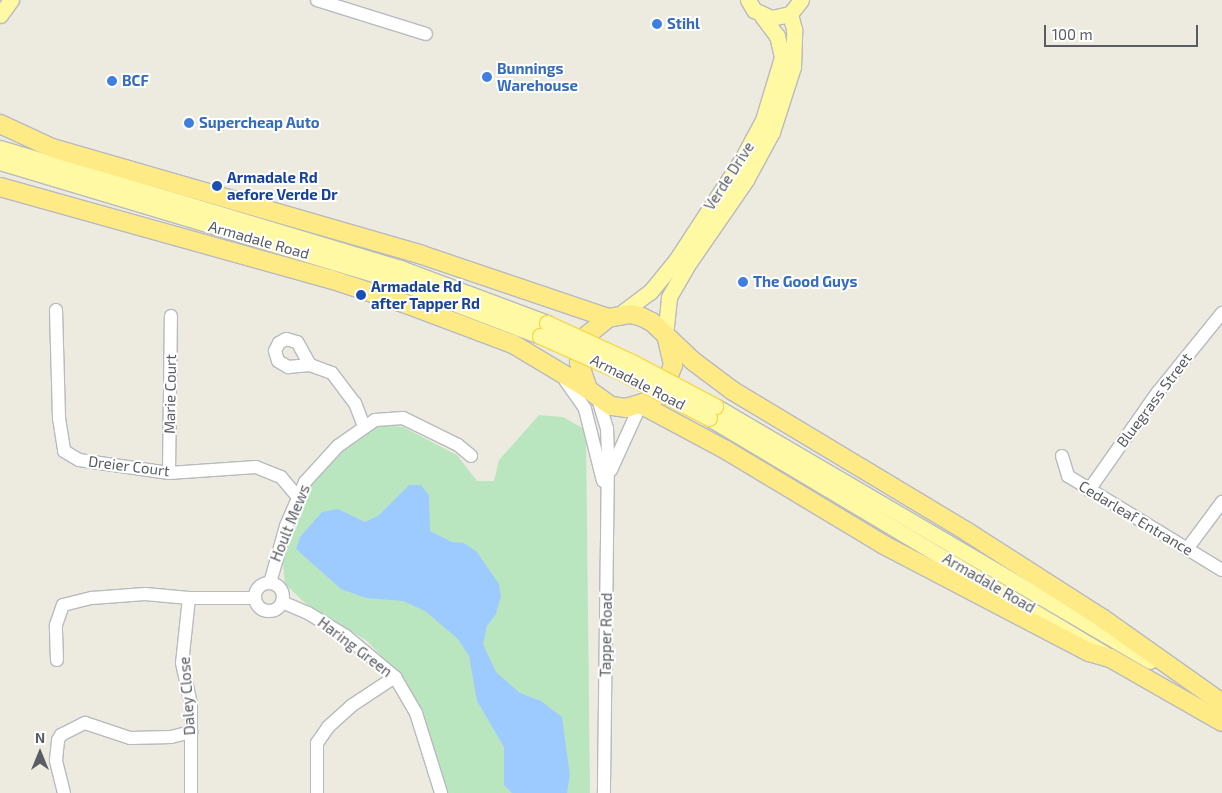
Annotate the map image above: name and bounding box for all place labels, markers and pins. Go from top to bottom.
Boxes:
place label: Stihl [667,15,700,33]
marker: Stihl [651,18,663,30]
place label: Bunnings Warehouse [497,59,578,94]
marker: Bunnings Warehouse [481,71,493,83]
place label: BCF [122,72,149,90]
marker: BCF [106,75,118,87]
place label: Supercheap Auto [199,114,320,132]
marker: Supercheap Auto [183,117,195,129]
place label: Armadale Rd aefore Verde Dr [227,168,338,203]
marker: Armadale Rd aefore Verde Dr [211,180,223,192]
place label: The Good Guys [753,273,857,291]
marker: The Good Guys [737,276,749,288]
place label: Armadale Rd after Tapper Rd [371,277,481,312]
marker: Armadale Rd after Tapper Rd [355,289,367,301]

